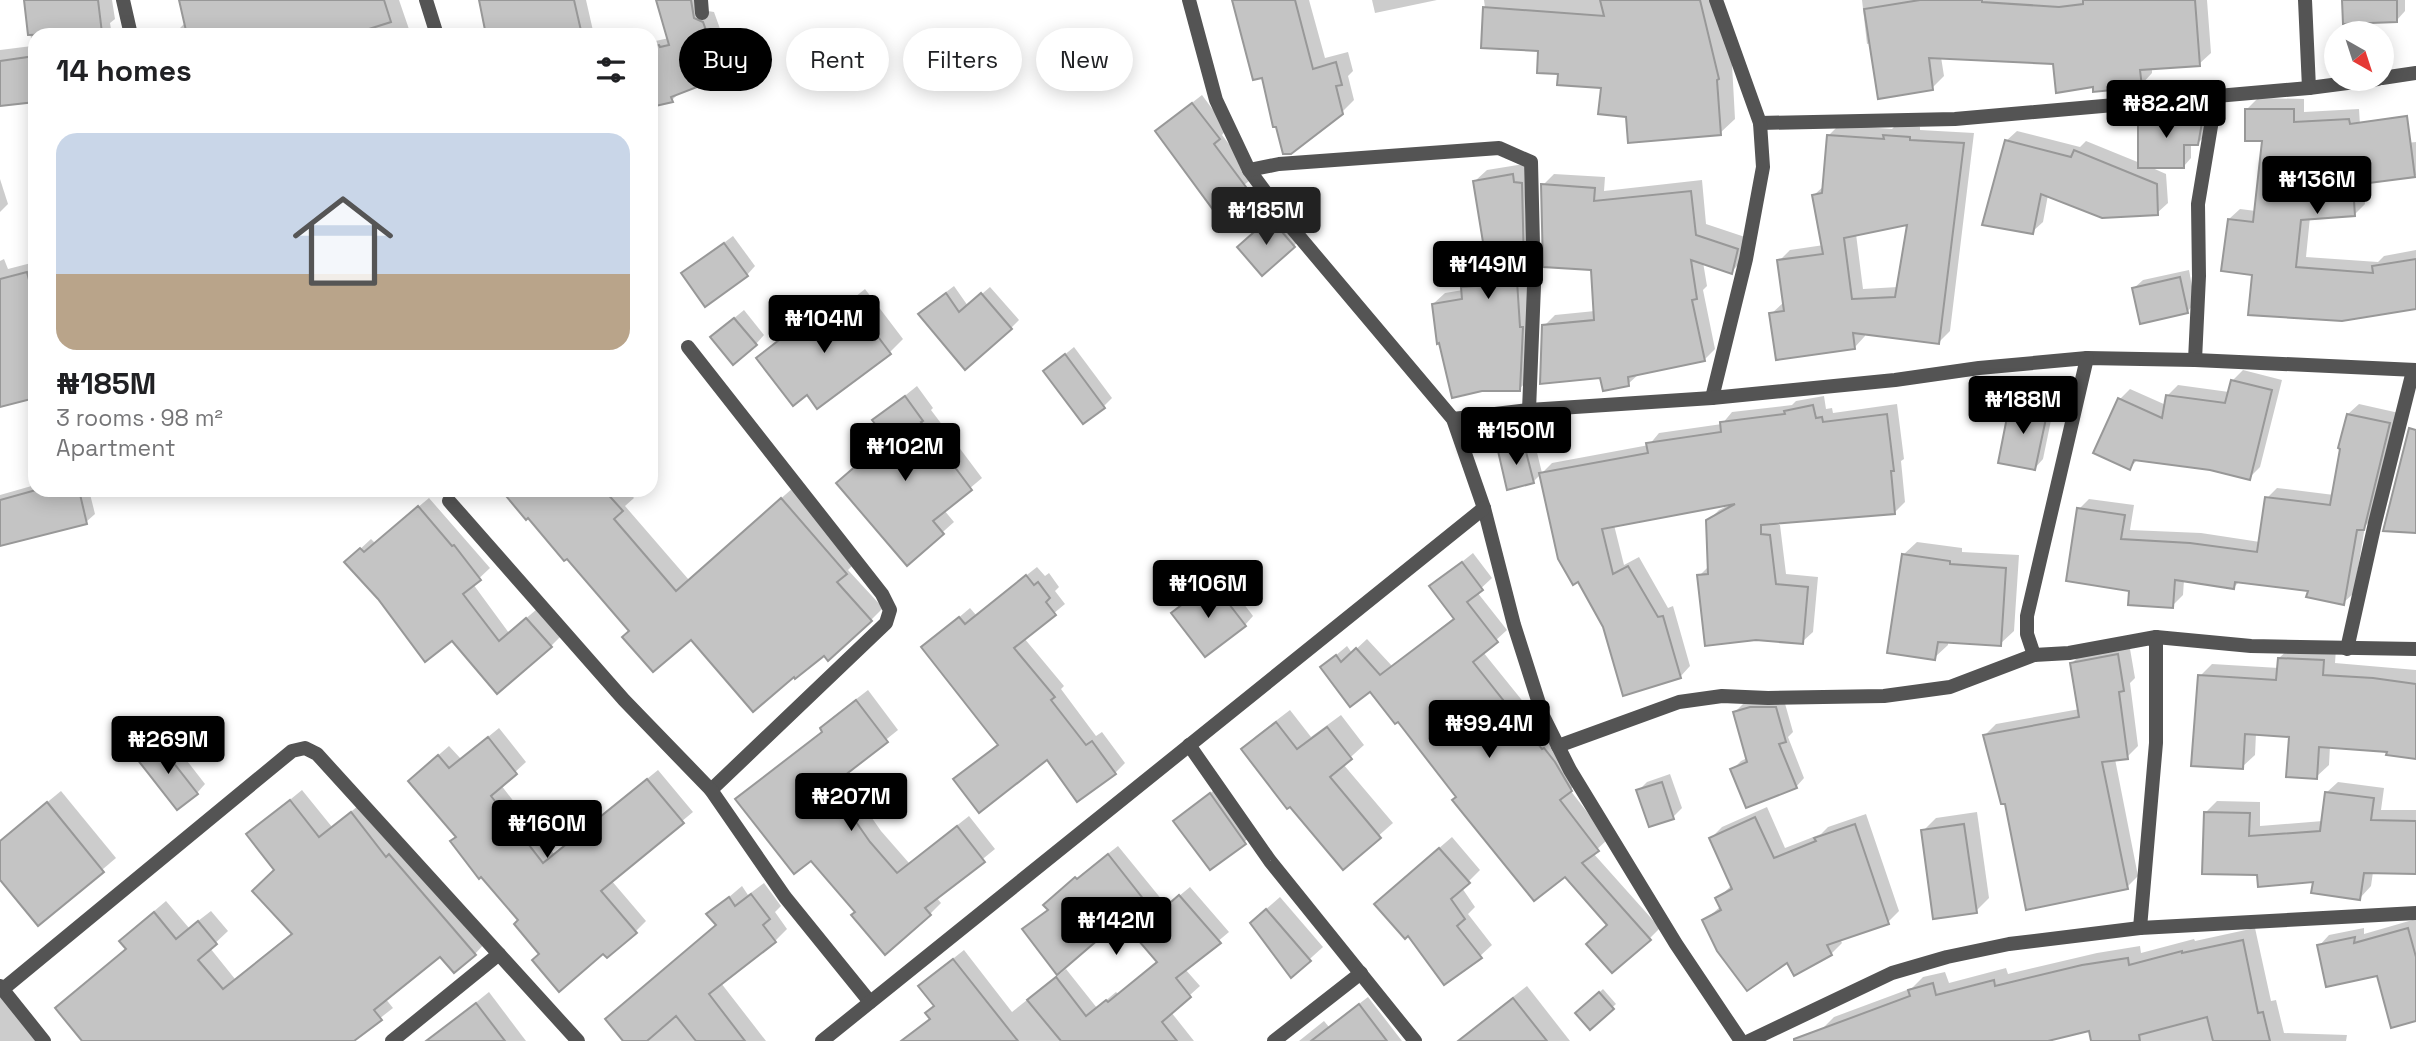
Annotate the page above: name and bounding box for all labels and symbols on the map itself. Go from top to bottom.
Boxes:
north arrow [2324,21,2394,91]
pin: ₦82.2M [2109,80,2223,140]
pin: ₦136M [2268,156,2366,216]
pin: ₦185M [1217,188,1315,247]
pin: ₦149M [1439,242,1537,301]
pin: ₦104M [775,296,873,355]
pin: ₦188M [1974,376,2072,436]
pin: ₦150M [1467,407,1565,467]
pin: ₦102M [856,424,954,483]
pin: ₦106M [1159,560,1257,620]
pin: ₦99.4M [1432,700,1546,760]
pin: ₦269M [119,716,217,776]
pin: ₦207M [802,774,900,833]
pin: ₦160M [498,800,596,860]
pin: ₦142M [1067,898,1165,957]

